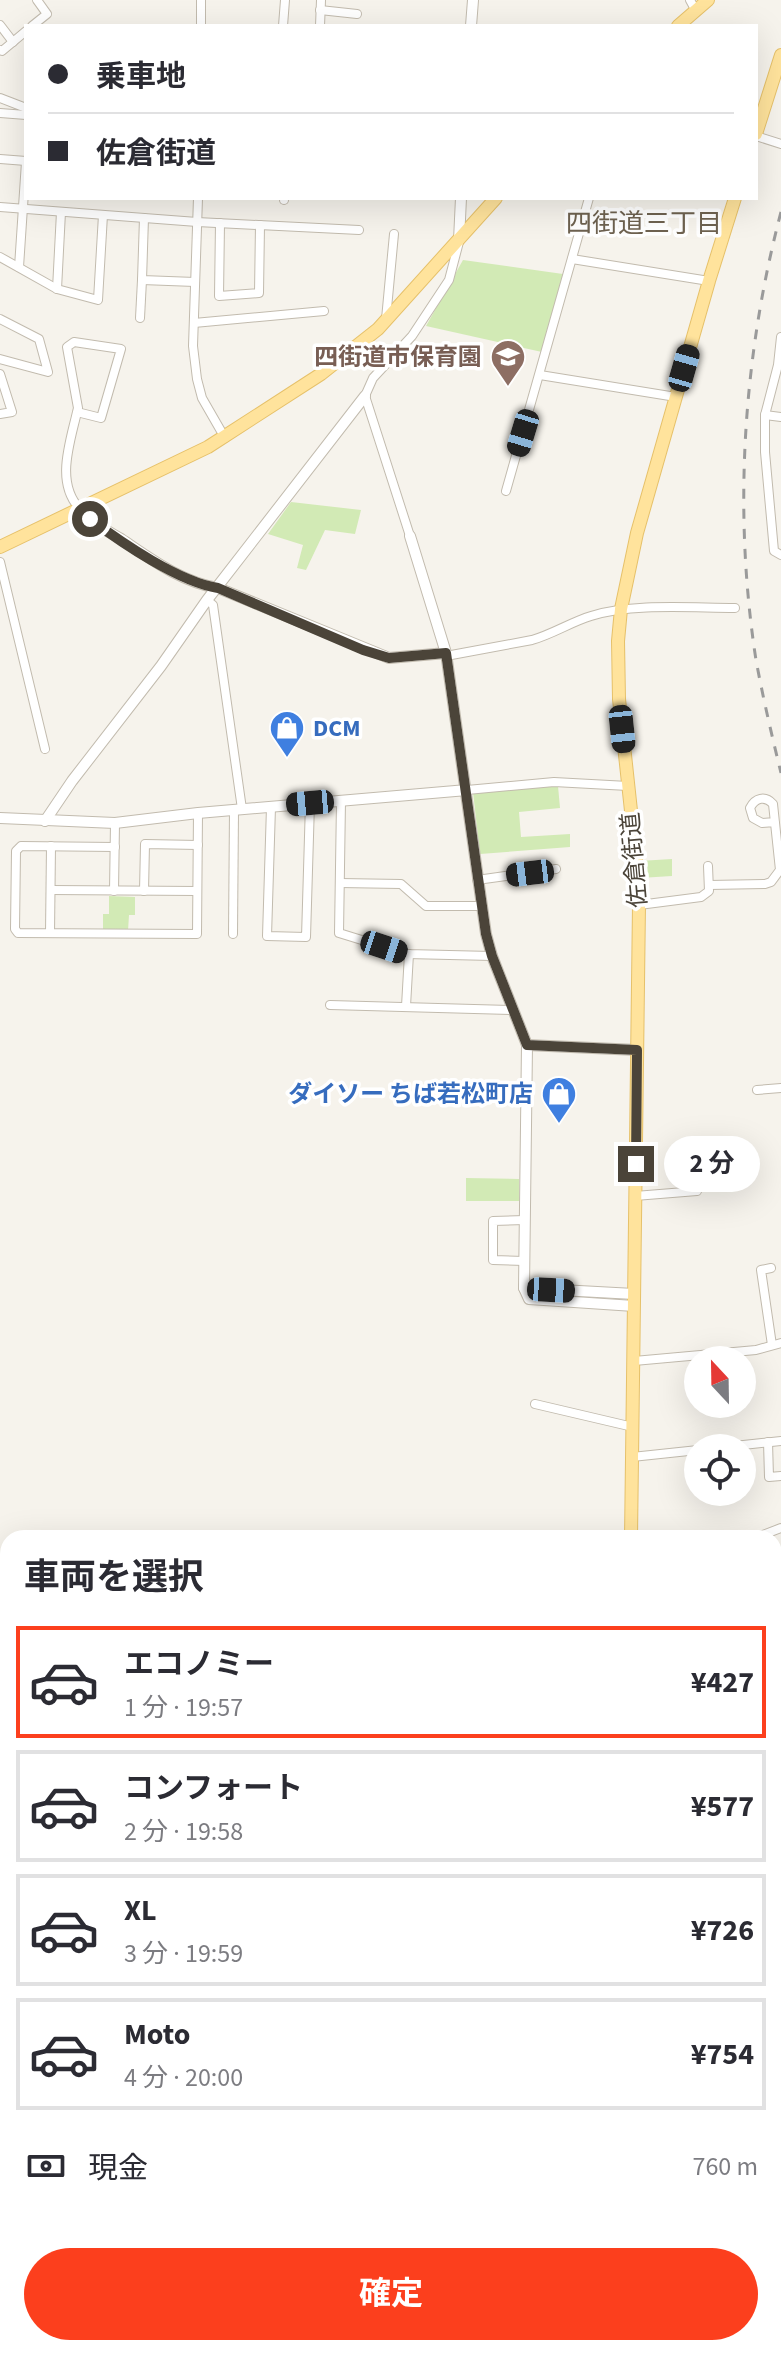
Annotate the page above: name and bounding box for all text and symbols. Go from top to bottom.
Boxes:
text: 乗車地 [96,55,186,98]
text: 佐倉街道 [96,132,216,175]
district label: 四街道三丁目 [566,205,722,242]
school or university icon: 四街道市保育園 [489,338,527,388]
place label: 四街道市保育園 [314,340,482,375]
car [666,342,702,394]
car [505,407,541,459]
route start [72,501,108,537]
car [608,704,636,754]
shop icon: DCM [268,709,306,759]
place label: DCM [313,711,361,746]
car [285,789,335,817]
street label: 佐倉街道 [613,811,656,909]
car [505,858,555,888]
car [357,928,411,966]
shop icon: ダイソー ちば若松町店 [540,1075,578,1125]
place label: ダイソー ちば若松町店 [288,1077,533,1112]
callout: 2 分 [664,1136,760,1192]
text: 2 分 [690,1145,734,1182]
route end [618,1146,654,1182]
car [526,1277,576,1303]
north arrow [684,1346,756,1418]
map controls [684,1346,756,1506]
button: locate [684,1434,756,1506]
text: 車両を選択 [24,1552,204,1603]
text: エコノミー [124,1643,274,1686]
icon: car [28,1646,100,1718]
text: ¥427 [691,1661,754,1704]
text: 1 分 · 19:57 [124,1689,243,1726]
text: コンフォート [124,1767,303,1810]
icon: car [28,1770,100,1842]
text: ¥577 [691,1785,754,1828]
text: 2 分 · 19:58 [124,1813,243,1850]
text: XL [124,1889,157,1932]
icon: car [28,1894,100,1966]
text: ¥726 [691,1909,754,1952]
text: 3 分 · 19:59 [124,1935,243,1972]
text: Moto [124,2013,190,2056]
icon: car [28,2018,100,2090]
text: ¥754 [691,2033,754,2076]
text: 4 分 · 20:00 [124,2059,243,2096]
icon: cash [24,2144,68,2188]
text: 現金 [88,2147,148,2190]
text: 760 m [692,2148,758,2185]
button: 確定 [24,2248,758,2340]

